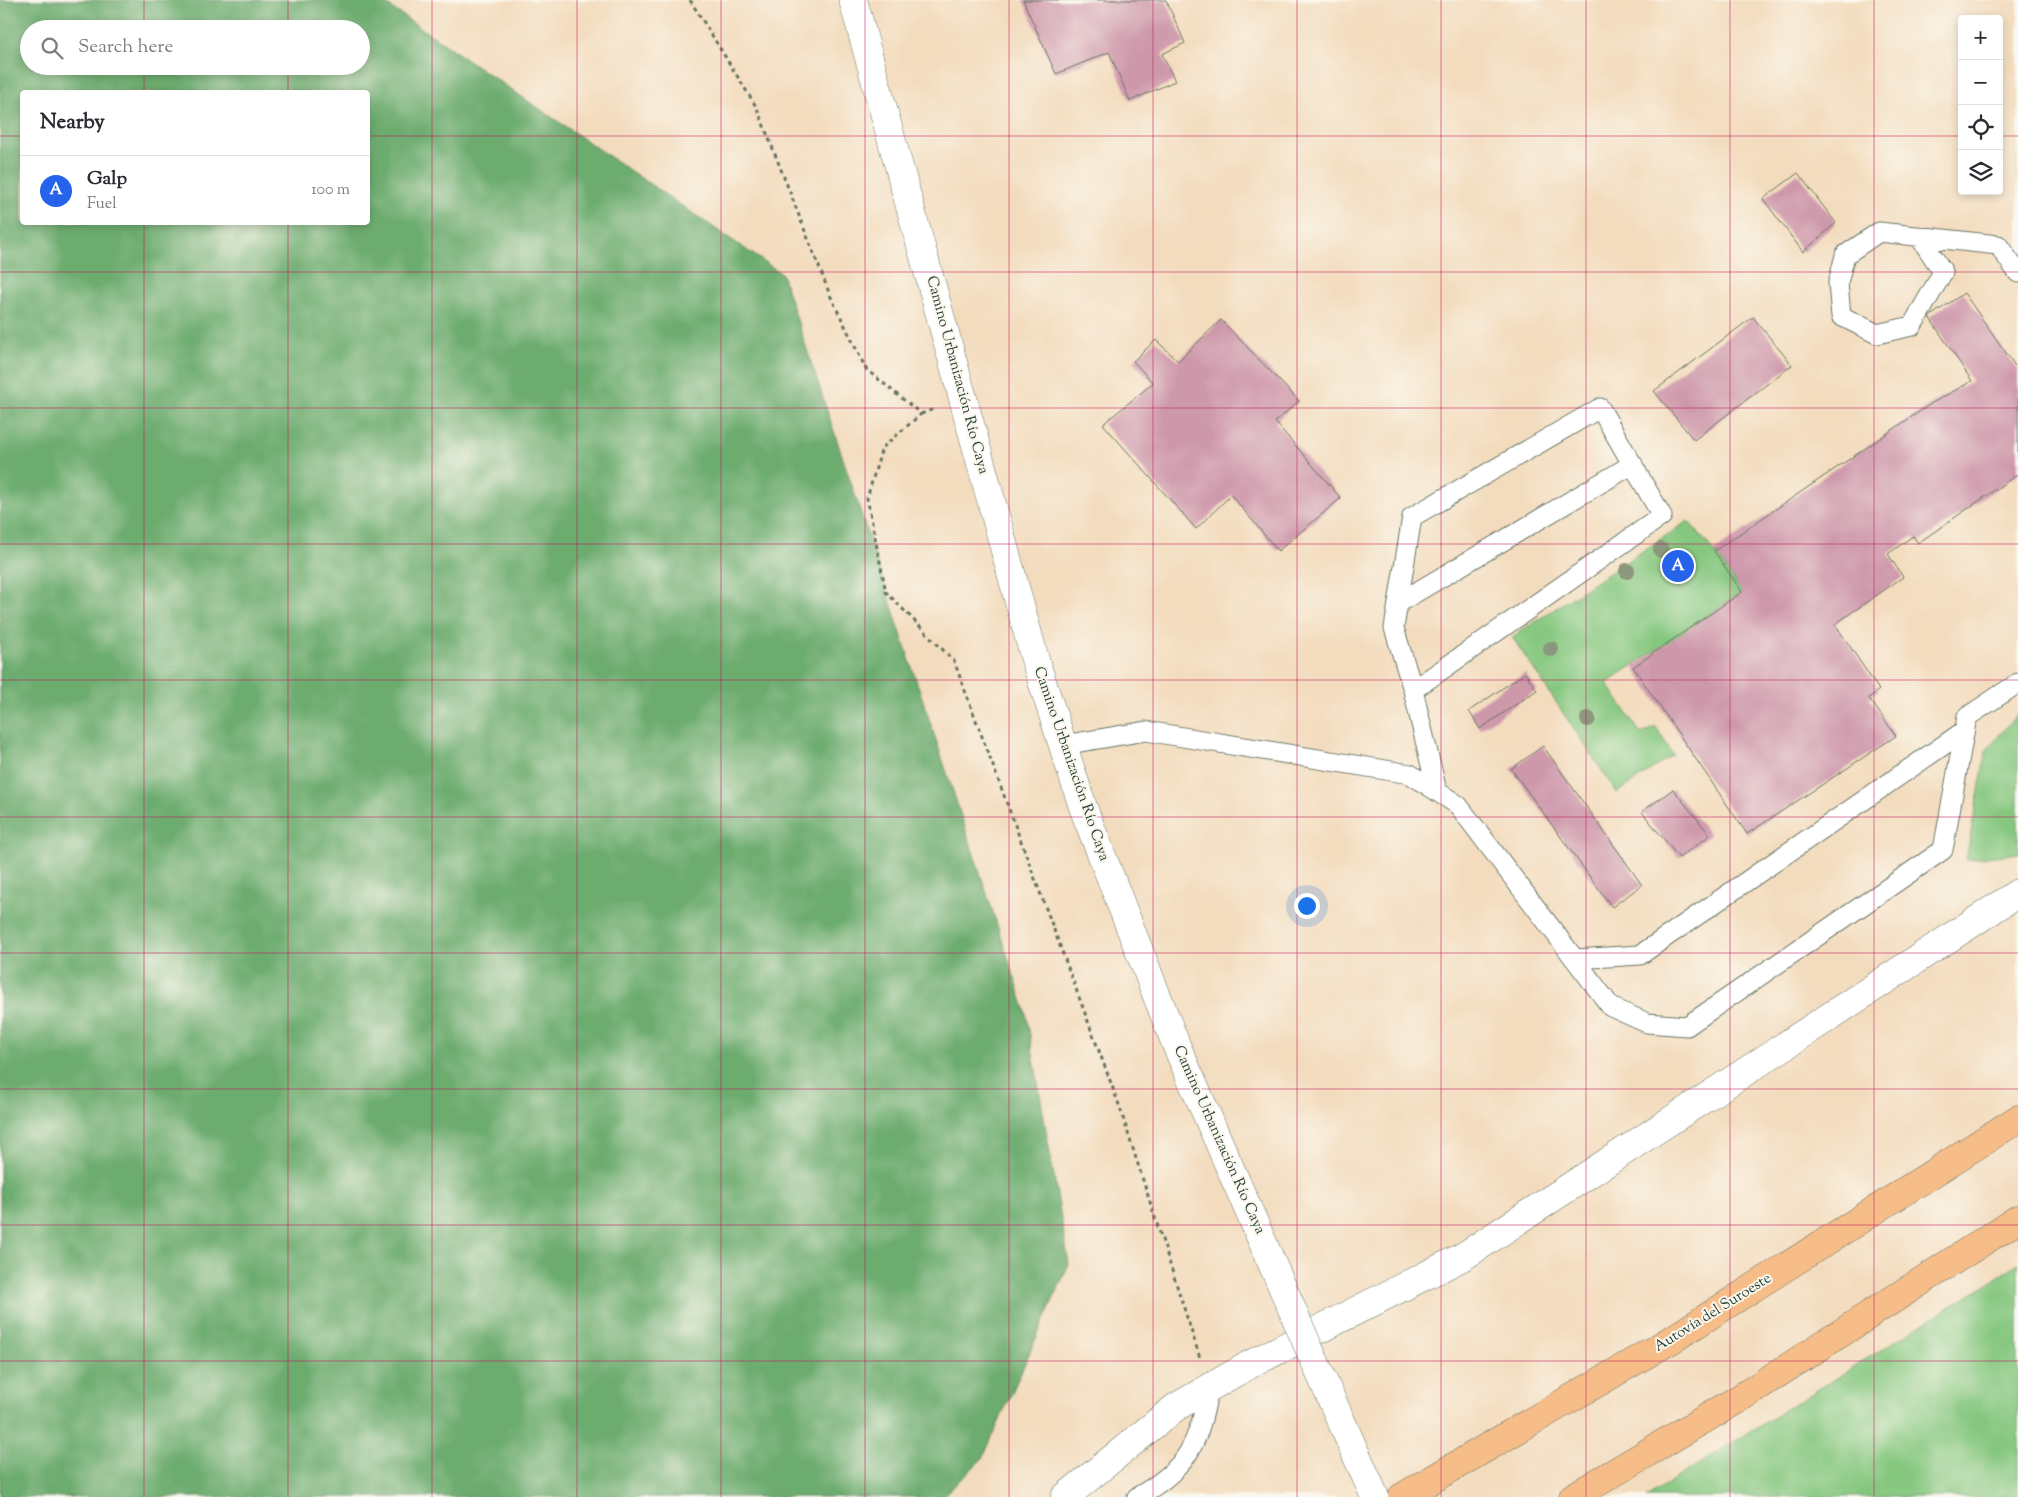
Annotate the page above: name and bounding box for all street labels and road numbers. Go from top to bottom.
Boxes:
street label: Camino Urbanización Río Caya [920,274,994,477]
street label: Camino Urbanización Río Caya [1028,664,1114,864]
street label: Camino Urbanización Río Caya [1168,1042,1270,1238]
street label: Autovía del Suroeste [1650,1268,1776,1358]

